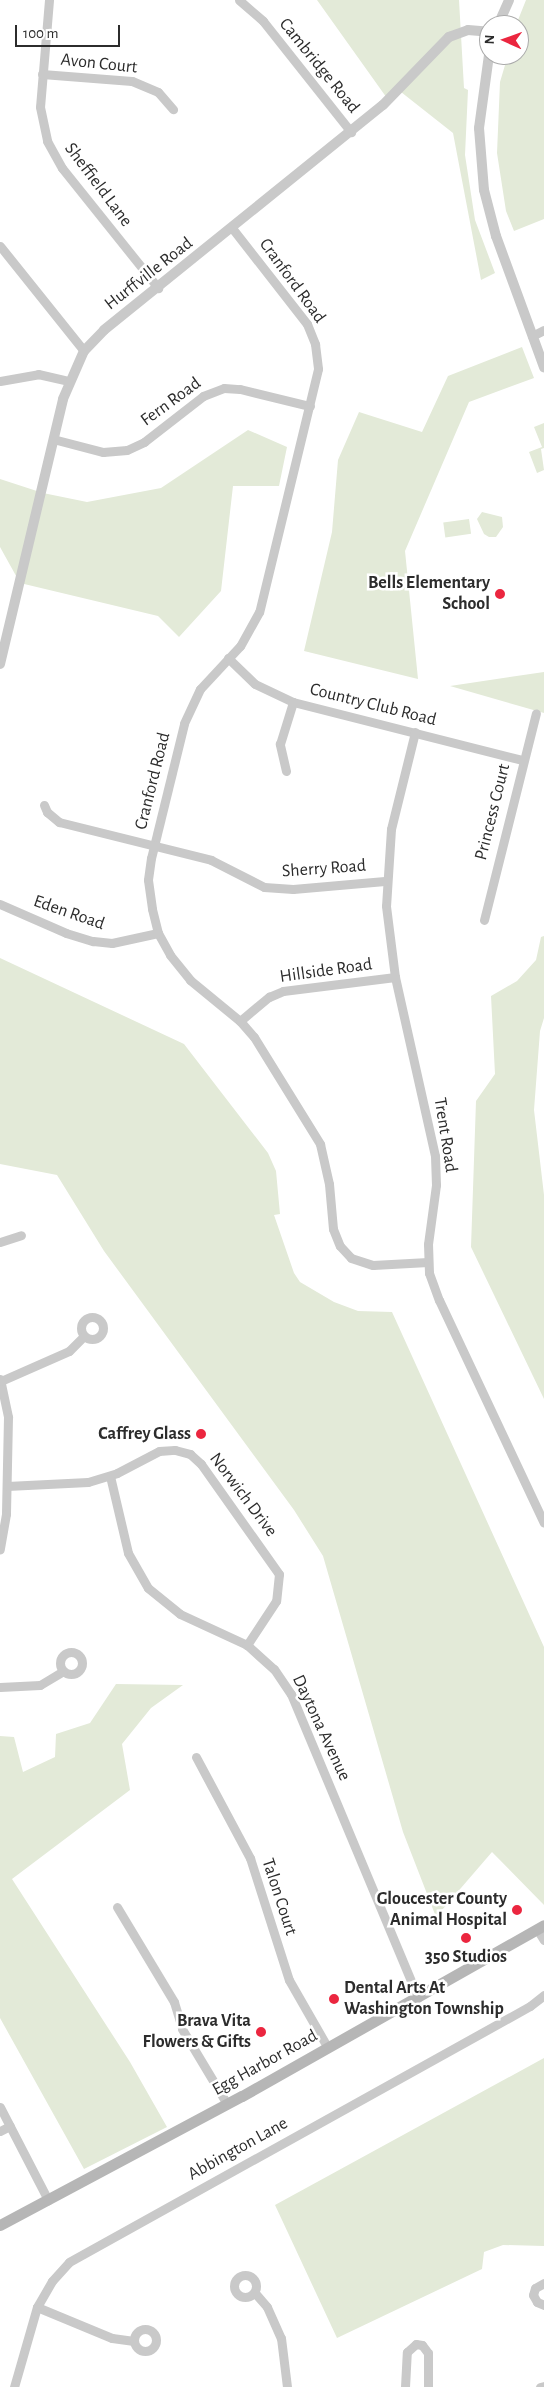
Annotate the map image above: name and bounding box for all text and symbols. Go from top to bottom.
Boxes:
street label: Cambridge Road [274,14,364,118]
scale bar [18,15,122,47]
north arrow [479,15,529,65]
text: 100 m [23,26,58,41]
text: N [483,34,497,45]
street label: Avon Court [60,49,138,79]
street label: Sheffield Lane [59,139,137,231]
street label: Hurffville Road [101,233,197,315]
street label: Cranford Road [254,234,330,328]
street label: Fern Road [137,373,205,431]
place label: Bells Elementary School [368,573,490,616]
marker: Bells Elementary School [494,588,506,600]
street label: Country Club Road [308,679,438,731]
street label: Cranford Road [130,730,176,832]
street label: Princess Court [471,762,515,862]
street label: Sherry Road [281,855,367,883]
street label: Eden Road [31,891,107,935]
street label: Hillside Road [278,954,374,988]
street label: Trent Road [428,1096,462,1174]
place label: Caffrey Glass [98,1423,191,1445]
marker: Caffrey Glass [195,1428,207,1440]
street label: Norwich Drive [204,1449,282,1541]
street label: Daytona Avenue [287,1672,355,1784]
street label: Talon Court [256,1856,302,1938]
place label: Gloucester County Animal Hospital [377,1889,507,1932]
marker: Gloucester County Animal Hospital [511,1904,523,1916]
marker: 350 Studios [460,1932,472,1944]
place label: 350 Studios [425,1946,507,1968]
place label: Dental Arts At Washington Township [344,1978,504,2020]
marker: Dental Arts At Washington Township [328,1993,340,2005]
place label: Brava Vita Flowers & Gifts [143,2011,251,2054]
street label: Egg Harbor Road [209,2025,321,2101]
marker: Brava Vita Flowers & Gifts [255,2026,267,2038]
street label: Abbington Lane [184,2113,292,2185]

